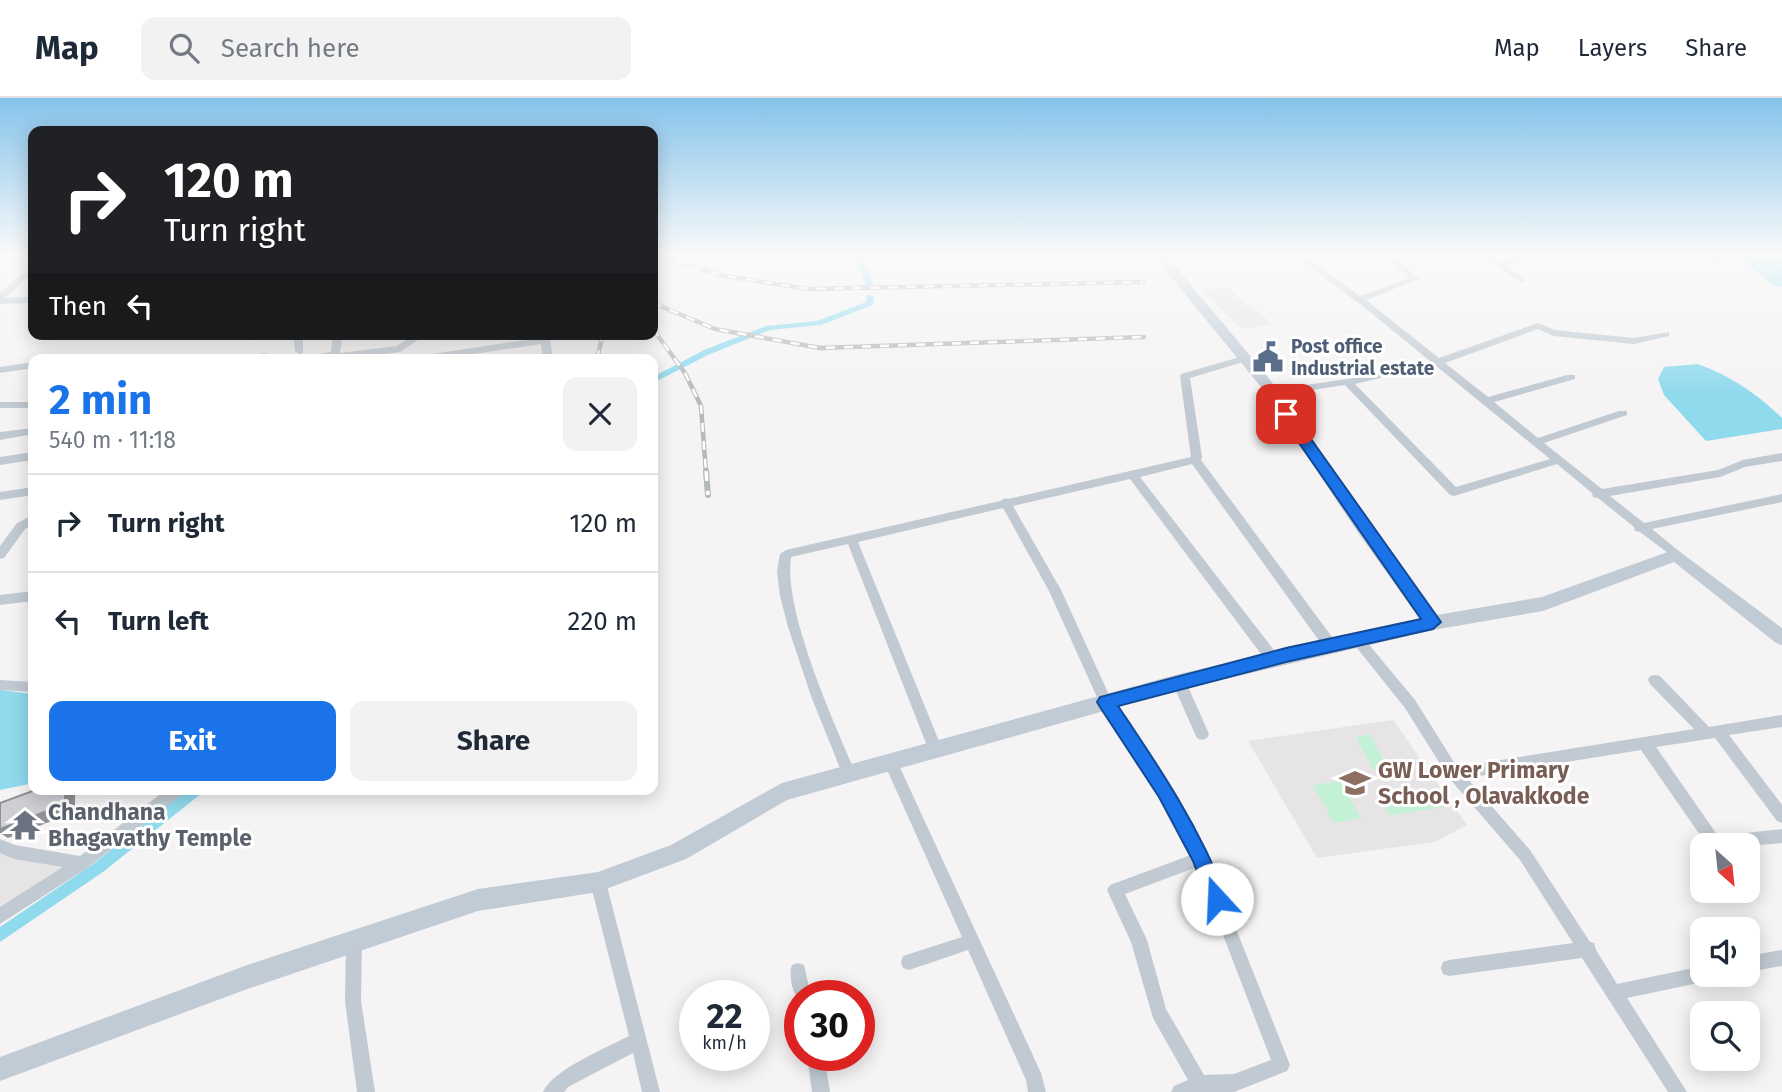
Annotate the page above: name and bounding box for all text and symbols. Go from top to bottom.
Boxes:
search box [141,17,631,80]
text: Map [35,28,99,68]
icon: search [165,29,203,67]
text: Search here [221,33,360,64]
text: Map [1494,34,1540,62]
text: Layers [1578,34,1647,62]
text: Share [1685,34,1747,62]
text: 120 m [164,151,294,210]
icon: right [49,154,140,245]
text: Turn right [164,211,306,249]
icon: left [121,287,159,325]
text: Then [49,291,107,322]
place label: Post office Industrial estate [1291,335,1434,380]
public building icon: Post office Industrial estate [1251,340,1285,374]
text: 2 min [49,375,152,425]
button: close [563,377,637,451]
pin [1256,384,1316,444]
icon: arrive [1267,395,1305,433]
text: 540 m · 11:18 [49,426,176,454]
icon: right [49,504,87,542]
text: Turn right [108,508,225,539]
text: 120 m [569,508,637,539]
icon: left [49,602,87,640]
text: Turn left [108,606,209,637]
text: 220 m [568,606,637,637]
button: Exit [49,701,336,781]
button: Share [350,701,637,781]
place label: GW Lower Primary School , Olavakkode [1378,756,1590,810]
school or university icon: GW Lower Primary School , Olavakkode [1338,766,1372,800]
place label: Chandhana Bhagavathy Temple [48,798,252,852]
temple icon: Chandhana Bhagavathy Temple [8,808,42,842]
north arrow [1690,833,1760,903]
map controls [1690,833,1760,1071]
position arrow [1180,862,1254,936]
button: sound [1690,917,1760,987]
speed limit sign: 30 [784,980,875,1071]
text: 22 [706,995,743,1037]
button: search [1690,1001,1760,1071]
text: km/h [702,1032,747,1054]

